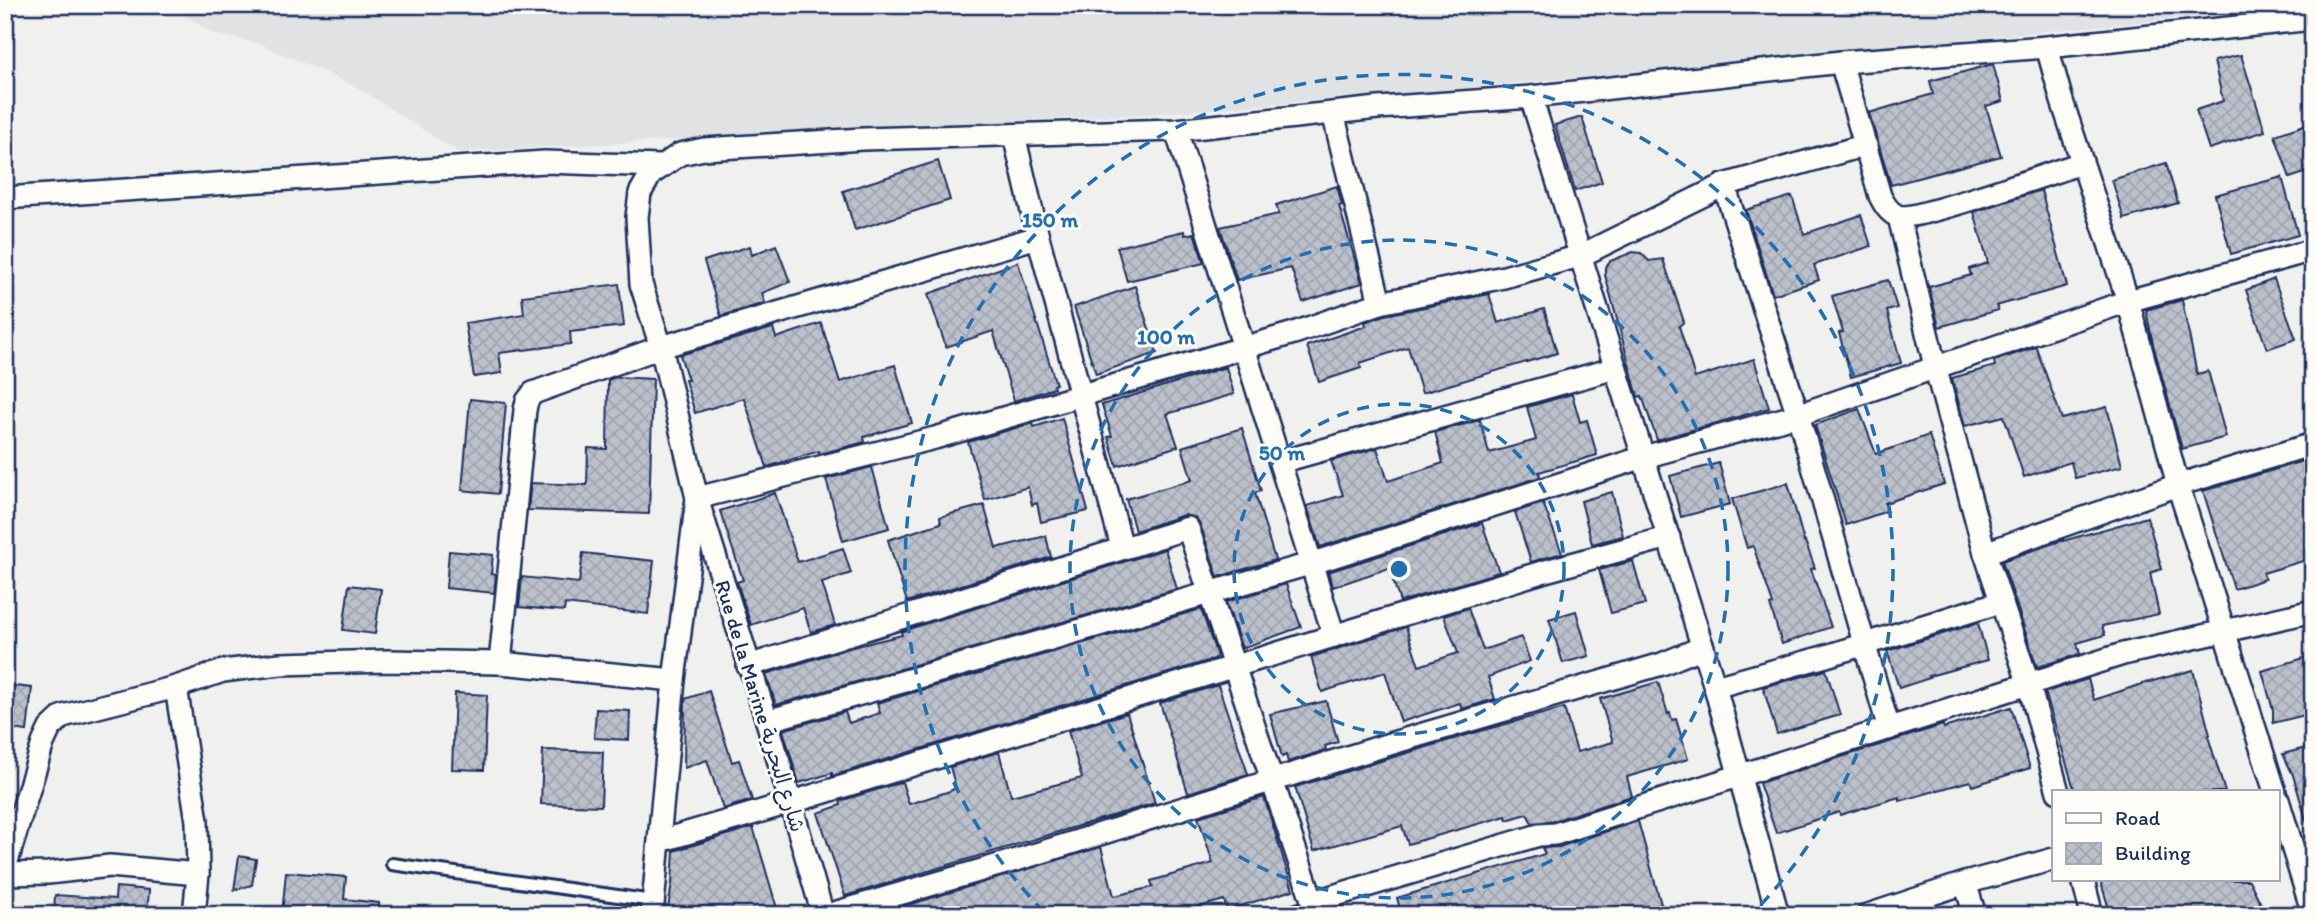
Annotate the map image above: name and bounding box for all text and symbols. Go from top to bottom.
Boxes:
text: 150 m [1022,207,1078,232]
text: 100 m [1137,324,1195,349]
text: 50 m [1259,440,1306,465]
centre of rings [1387,557,1411,581]
street label: Rue de la Marine شارع البحرية [707,577,811,836]
legend [2052,790,2280,881]
text: Road [2115,805,2161,830]
text: Building [2115,840,2191,865]

